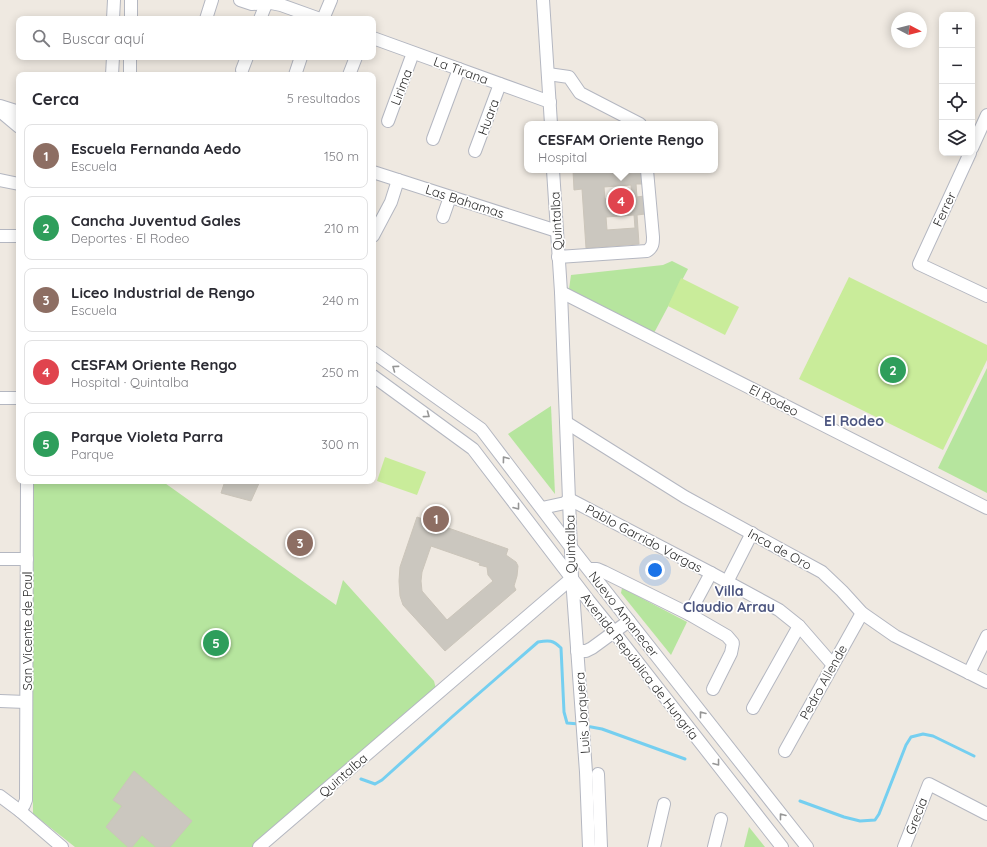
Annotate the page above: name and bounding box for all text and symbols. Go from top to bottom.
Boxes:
north arrow [891,12,927,48]
map controls [939,12,975,156]
button: + [939,12,975,48]
search box [16,16,376,60]
icon: search [30,27,52,49]
text: Buscar aquí [62,29,144,48]
button: − [939,48,975,84]
street label: La Tirana [431,53,491,87]
street label: Lirima [387,67,415,107]
button: locate [939,84,975,120]
text: Cerca [32,88,79,109]
text: 5 resultados [287,90,360,106]
street label: Huara [474,97,502,137]
button: layers [939,120,975,156]
popup [524,121,718,173]
text: CESFAM Oriente Rengo [538,130,704,149]
text: Escuela Fernanda Aedo [71,139,241,158]
text: 1 [43,148,49,164]
text: 150 m [324,148,359,164]
text: Hospital [538,149,587,165]
text: Escuela [71,158,117,174]
street label: Las Bahamas [424,181,506,221]
pin: 4 [608,186,634,216]
street label: Ferrer [929,189,959,229]
street label: Quintalba [546,191,566,251]
text: Cancha Juventud Gales [71,211,241,230]
text: 2 [42,220,50,236]
text: 210 m [324,220,359,236]
text: Deportes · El Rodeo [71,230,189,246]
text: Liceo Industrial de Rengo [71,283,255,302]
text: 3 [43,292,49,308]
text: 240 m [322,292,359,308]
text: Escuela [71,302,117,318]
text: CESFAM Oriente Rengo [71,355,237,374]
pin: 2 [880,355,906,385]
text: 4 [42,364,50,380]
text: 250 m [322,364,359,380]
one-way arrow [392,365,399,372]
text: Hospital · Quintalba [71,374,189,390]
street label: El Rodeo [747,381,802,419]
one-way arrow [423,411,430,418]
district label: El Rodeo [824,412,884,430]
text: Parque Violeta Parra [71,427,223,446]
text: 5 [42,436,50,452]
text: 300 m [321,436,359,452]
text: Parque [71,446,114,462]
one-way arrow [502,456,509,463]
street label: Pablo Garrido Vargas [583,500,705,576]
one-way arrow [513,503,520,510]
pin: 1 [423,504,449,534]
street label: Quintalba [561,514,579,574]
street label: Inca de Oro [745,525,815,573]
pin: 3 [287,528,313,558]
your location [645,560,665,580]
street label: Nuevo Amanecer [586,568,662,660]
street label: San Vicente de Paul [19,571,35,691]
district label: Villa Claudio Arrau [683,582,775,616]
street label: Avenida República de Hungría [578,589,702,743]
pin: 5 [203,628,229,658]
street label: Pedro Allende [796,642,850,722]
street label: Luis Jorquera [571,671,593,755]
one-way arrow [700,711,707,718]
street label: Quintalba [316,750,370,800]
one-way arrow [712,759,719,766]
street label: Grecia [902,795,930,837]
one-way arrow [780,814,787,821]

